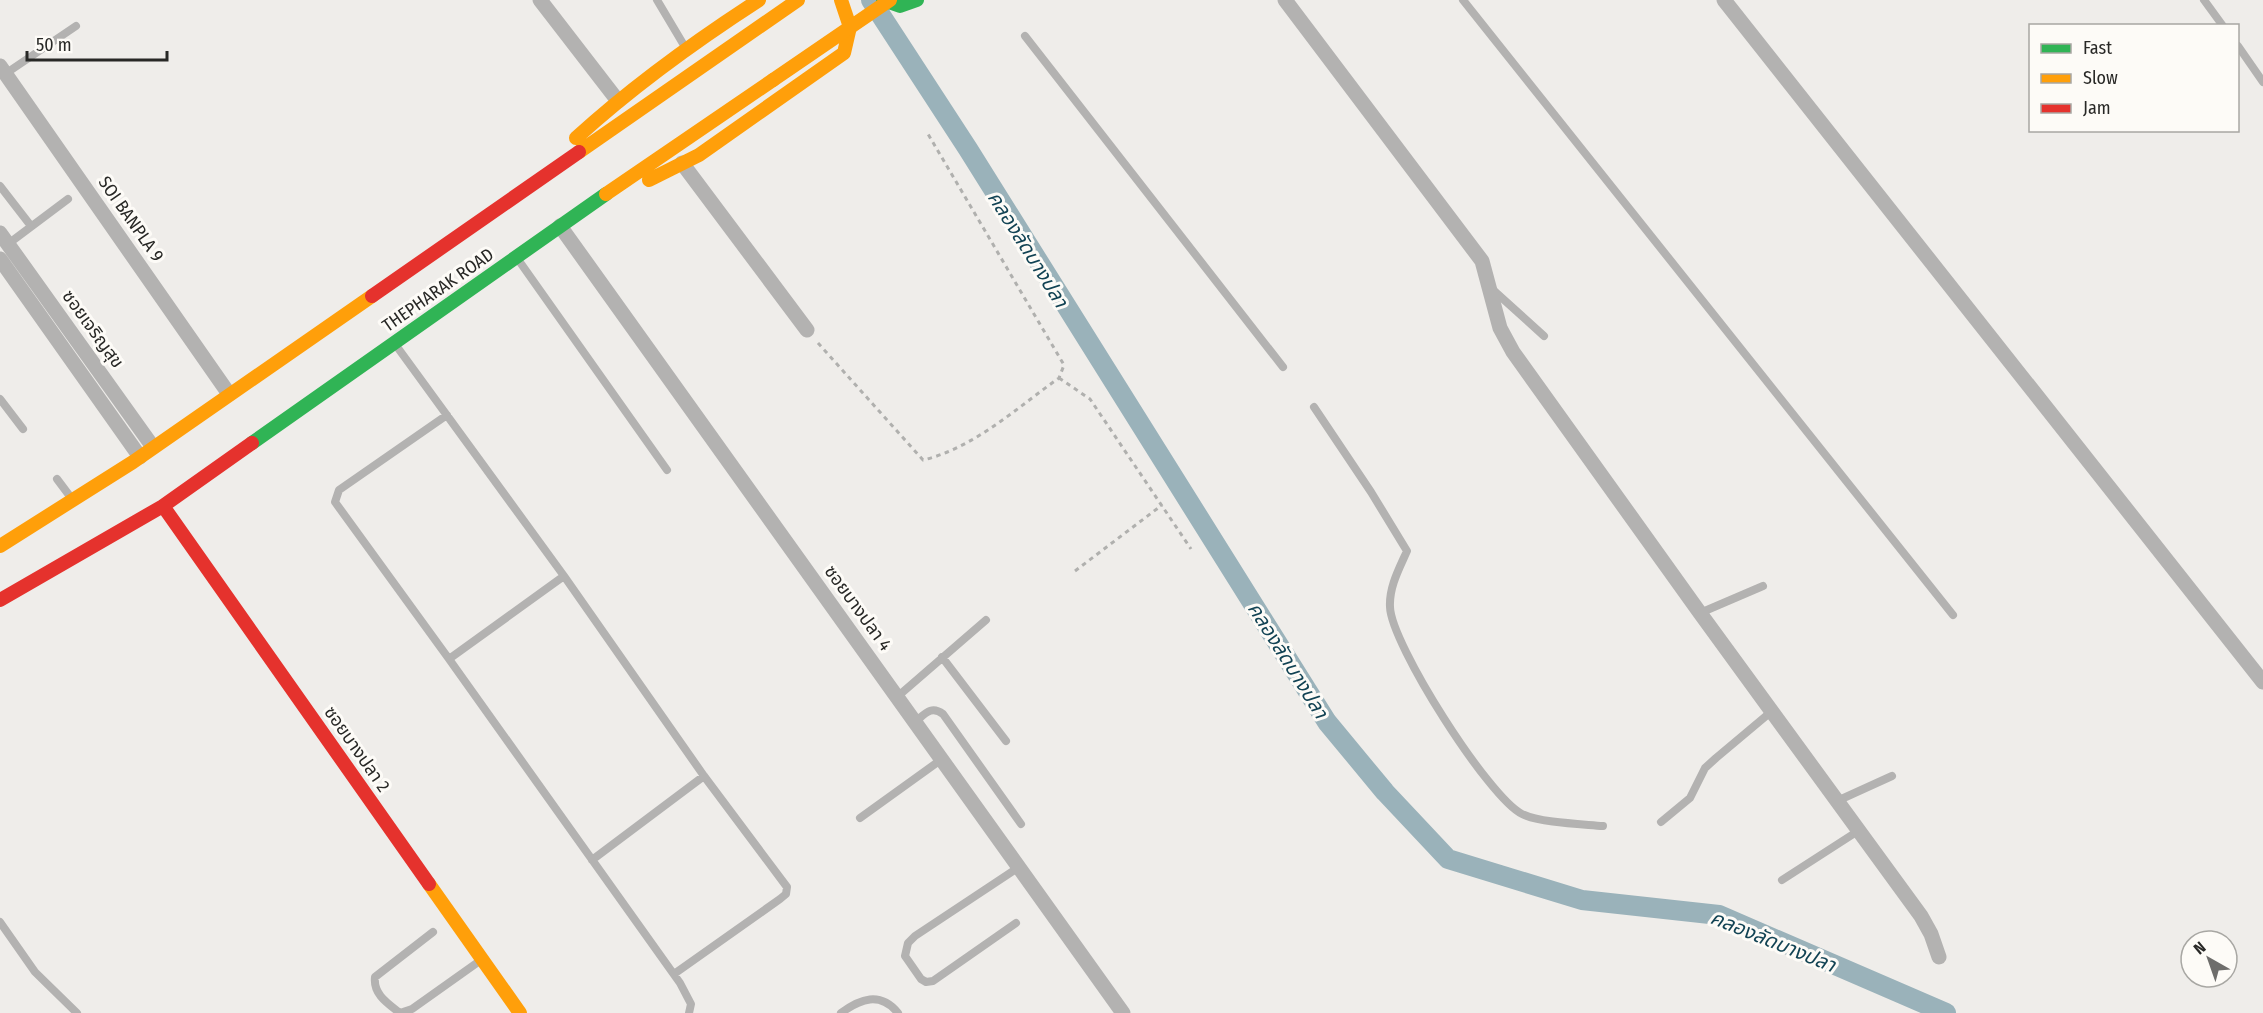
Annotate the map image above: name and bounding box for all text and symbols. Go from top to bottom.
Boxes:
scale bar [27,24,166,62]
legend [2029,24,2239,132]
text: 50 m [36,34,72,56]
text: Fast [2083,37,2112,59]
text: Slow [2083,67,2118,89]
text: Jam [2083,97,2111,119]
street label: SOI BANPLA 9 [94,172,168,266]
water label: คลองลัดบางปลา [983,187,1074,312]
street label: THEPHARAK ROAD [378,243,498,337]
street label: ซอยเจริญสุข [57,286,129,372]
street label: ซอยบางปลา 4 [820,561,897,655]
water label: คลองลัดบางปลา [1243,598,1334,723]
street label: ซอยบางปลา 2 [319,702,395,796]
water label: คลองลัดบางปลา [1707,905,1840,977]
north arrow [2179,929,2239,989]
text: N [2190,938,2209,958]

